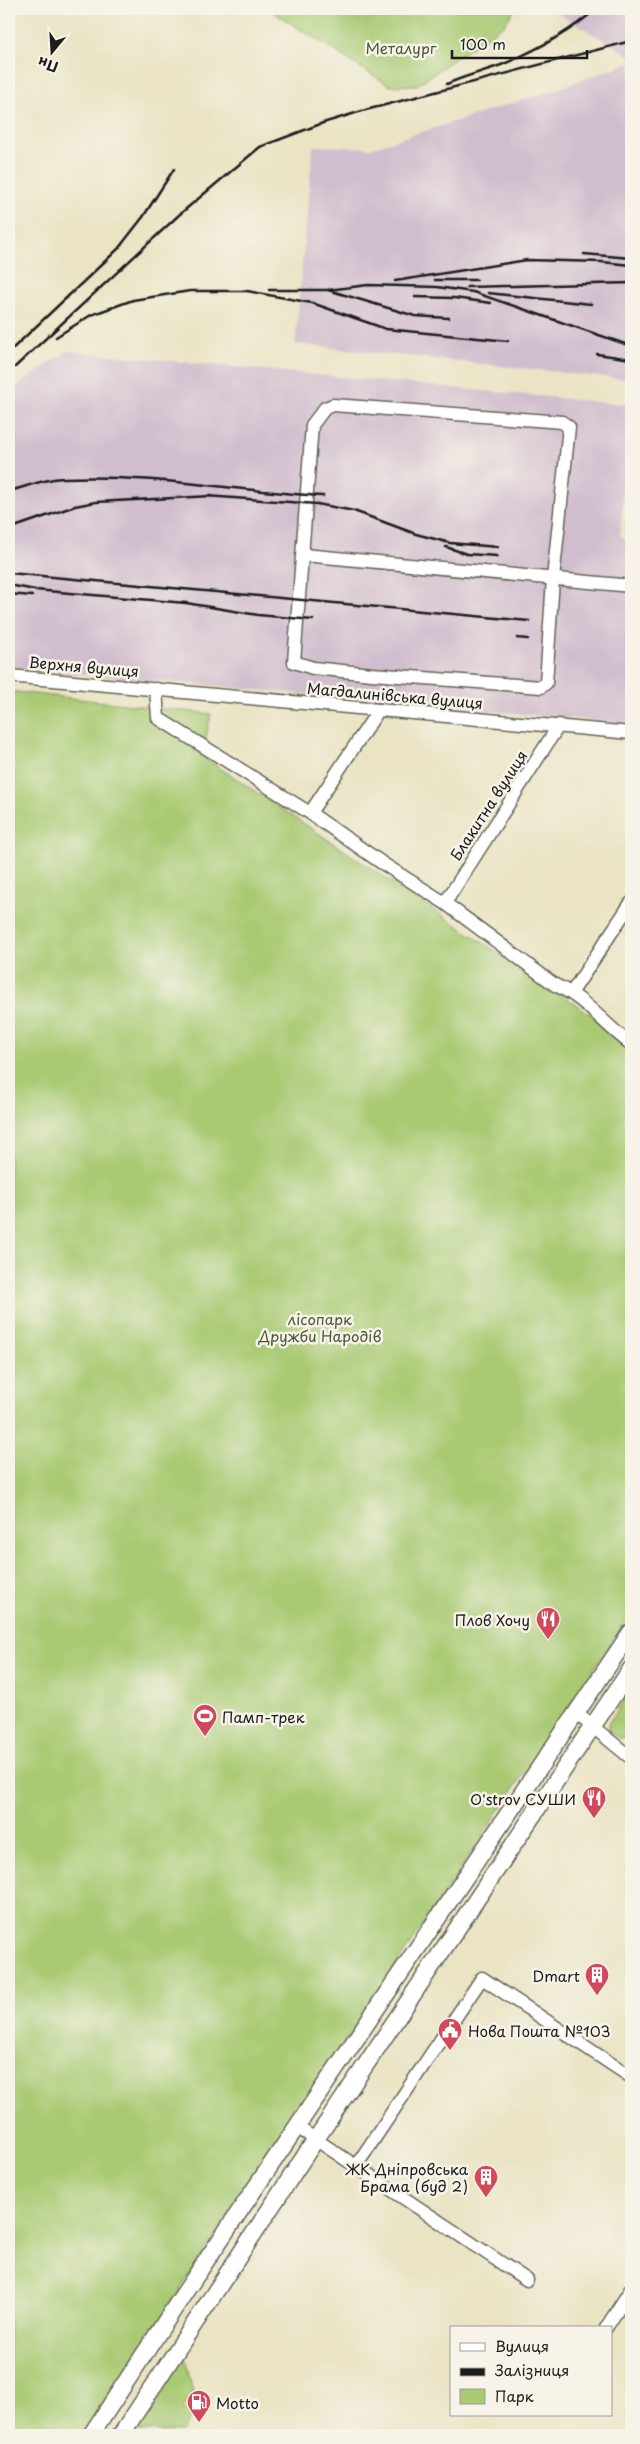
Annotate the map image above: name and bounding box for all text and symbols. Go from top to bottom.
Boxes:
north arrow [28,28,78,78]
scale bar [452,28,588,60]
text: 100 m [460,32,506,55]
park label: Металург [366,36,437,59]
text: Пн [35,52,61,78]
street label: Верхня вулиця [28,650,140,682]
street label: Магдалинівська вулиця [306,676,484,714]
street label: Блакитна вулиця [444,745,532,865]
park label: лісопарк Дружби Народів [258,1307,381,1347]
restaurant icon: Плов Хочу [535,1606,561,1640]
place label: Плов Хочу [455,1608,530,1631]
sports icon: Памп-трек [192,1703,218,1737]
place label: Памп-трек [222,1705,305,1728]
restaurant icon: O'strov СУШИ [581,1785,607,1819]
place label: O'strov СУШИ [470,1787,576,1810]
building icon: Dmart [584,1962,610,1996]
place label: Dmart [533,1964,580,1987]
public building icon: Нова Пошта №103 [437,2017,463,2051]
place label: Нова Пошта №103 [468,2019,611,2042]
place label: ЖК Дніпровська Брама (буд 2) [345,2157,469,2197]
building icon: ЖК Дніпровська Брама (буд 2) [473,2164,499,2198]
legend [450,2326,612,2416]
text: Вулиця [495,2334,549,2357]
text: Залізниця [494,2358,569,2381]
text: Парк [495,2384,534,2407]
fuel station icon: Motto [186,2389,212,2423]
place label: Motto [216,2391,259,2414]

